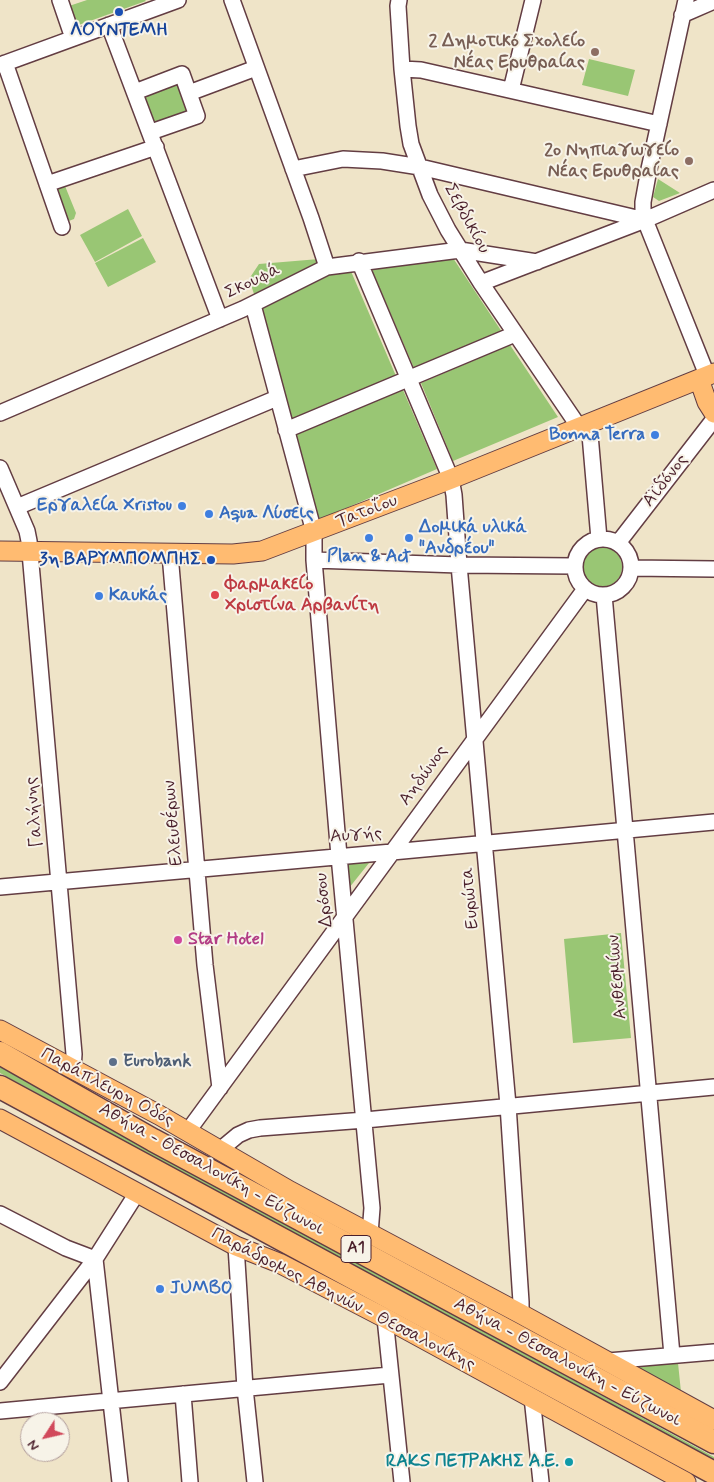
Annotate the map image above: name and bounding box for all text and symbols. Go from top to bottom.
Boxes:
marker: ΛΟΥΝΤΕΜΗ [113,6,125,18]
place label: ΛΟΥΝΤΕΜΗ [70,20,168,42]
place label: 2 Δημοτικό Σχολείο Νέας Ερυθραίας [428,31,585,74]
marker: 2 Δημοτικό Σχολείο Νέας Ερυθραίας [589,46,601,58]
place label: 2ο Νηπιαγωγείο Νέας Ερυθραίας [544,140,679,182]
marker: 2ο Νηπιαγωγείο Νέας Ερυθραίας [683,155,695,167]
street label: Σεβδικίου [438,180,494,258]
street label: Σκουφά [222,259,284,305]
place label: Bonna Terra [549,424,645,446]
marker: Bonna Terra [649,429,661,441]
street label: Αϊδόνος [639,450,693,512]
street label: Τατοΐου [333,490,401,534]
place label: Εργαλεία Xristou [37,495,172,517]
marker: Εργαλεία Xristou [176,500,188,512]
place label: Aqua Λύσεις [219,503,314,525]
marker: Aqua Λύσεις [203,508,215,520]
place label: Δομικά υλικά "Ανδρέου" [419,517,527,560]
marker: Plan & Act [363,532,375,544]
marker: Δομικά υλικά "Ανδρέου" [403,532,415,544]
place label: Plan & Act [327,546,411,568]
place label: 3η ΒΑΡΥΜΠΟΜΠΗΣ [40,549,201,571]
marker: 3η ΒΑΡΥΜΠΟΜΠΗΣ [205,554,217,566]
place label: Φαρμακείο Χριστίνα Αρβανίτη [225,574,379,616]
place label: Καυκάς [109,585,167,607]
marker: Φαρμακείο Χριστίνα Αρβανίτη [209,589,221,601]
marker: Καυκάς [93,590,105,602]
street label: Αηδώνος [395,742,453,810]
street label: Γαλήνης [21,776,49,848]
street label: Ελευθέρων [159,779,189,867]
street label: Αυγής [329,823,383,849]
street label: Ευρώτα [458,866,484,930]
street label: Δρόσου [311,872,339,928]
place label: Star Hotel [188,929,263,951]
marker: Star Hotel [172,934,184,946]
street label: Ανθεσμίων [604,934,632,1020]
street label: Παράπλευρη Οδός [37,1044,177,1132]
place label: Eurobank [123,1051,191,1073]
marker: Eurobank [107,1056,119,1068]
street label: Αθήνα - Θεσσαλονίκη - Εύζωνοι [94,1099,328,1241]
street label: Παράδρομος Αθηνών - Θεσσαλονίκης [207,1224,479,1376]
road number: Α1 [341,1236,371,1262]
place label: JUMBO [170,1278,233,1300]
marker: JUMBO [154,1283,166,1295]
street label: Αθήνα - Θεσσαλονίκη - Εύζωνοι [450,1294,684,1432]
north arrow [20,1412,70,1462]
text: N [23,1436,44,1454]
place label: RAKS ΠΕΤΡΑΚΗΣ Α.Ε. [386,1451,559,1473]
marker: RAKS ΠΕΤΡΑΚΗΣ Α.Ε. [563,1456,575,1468]

